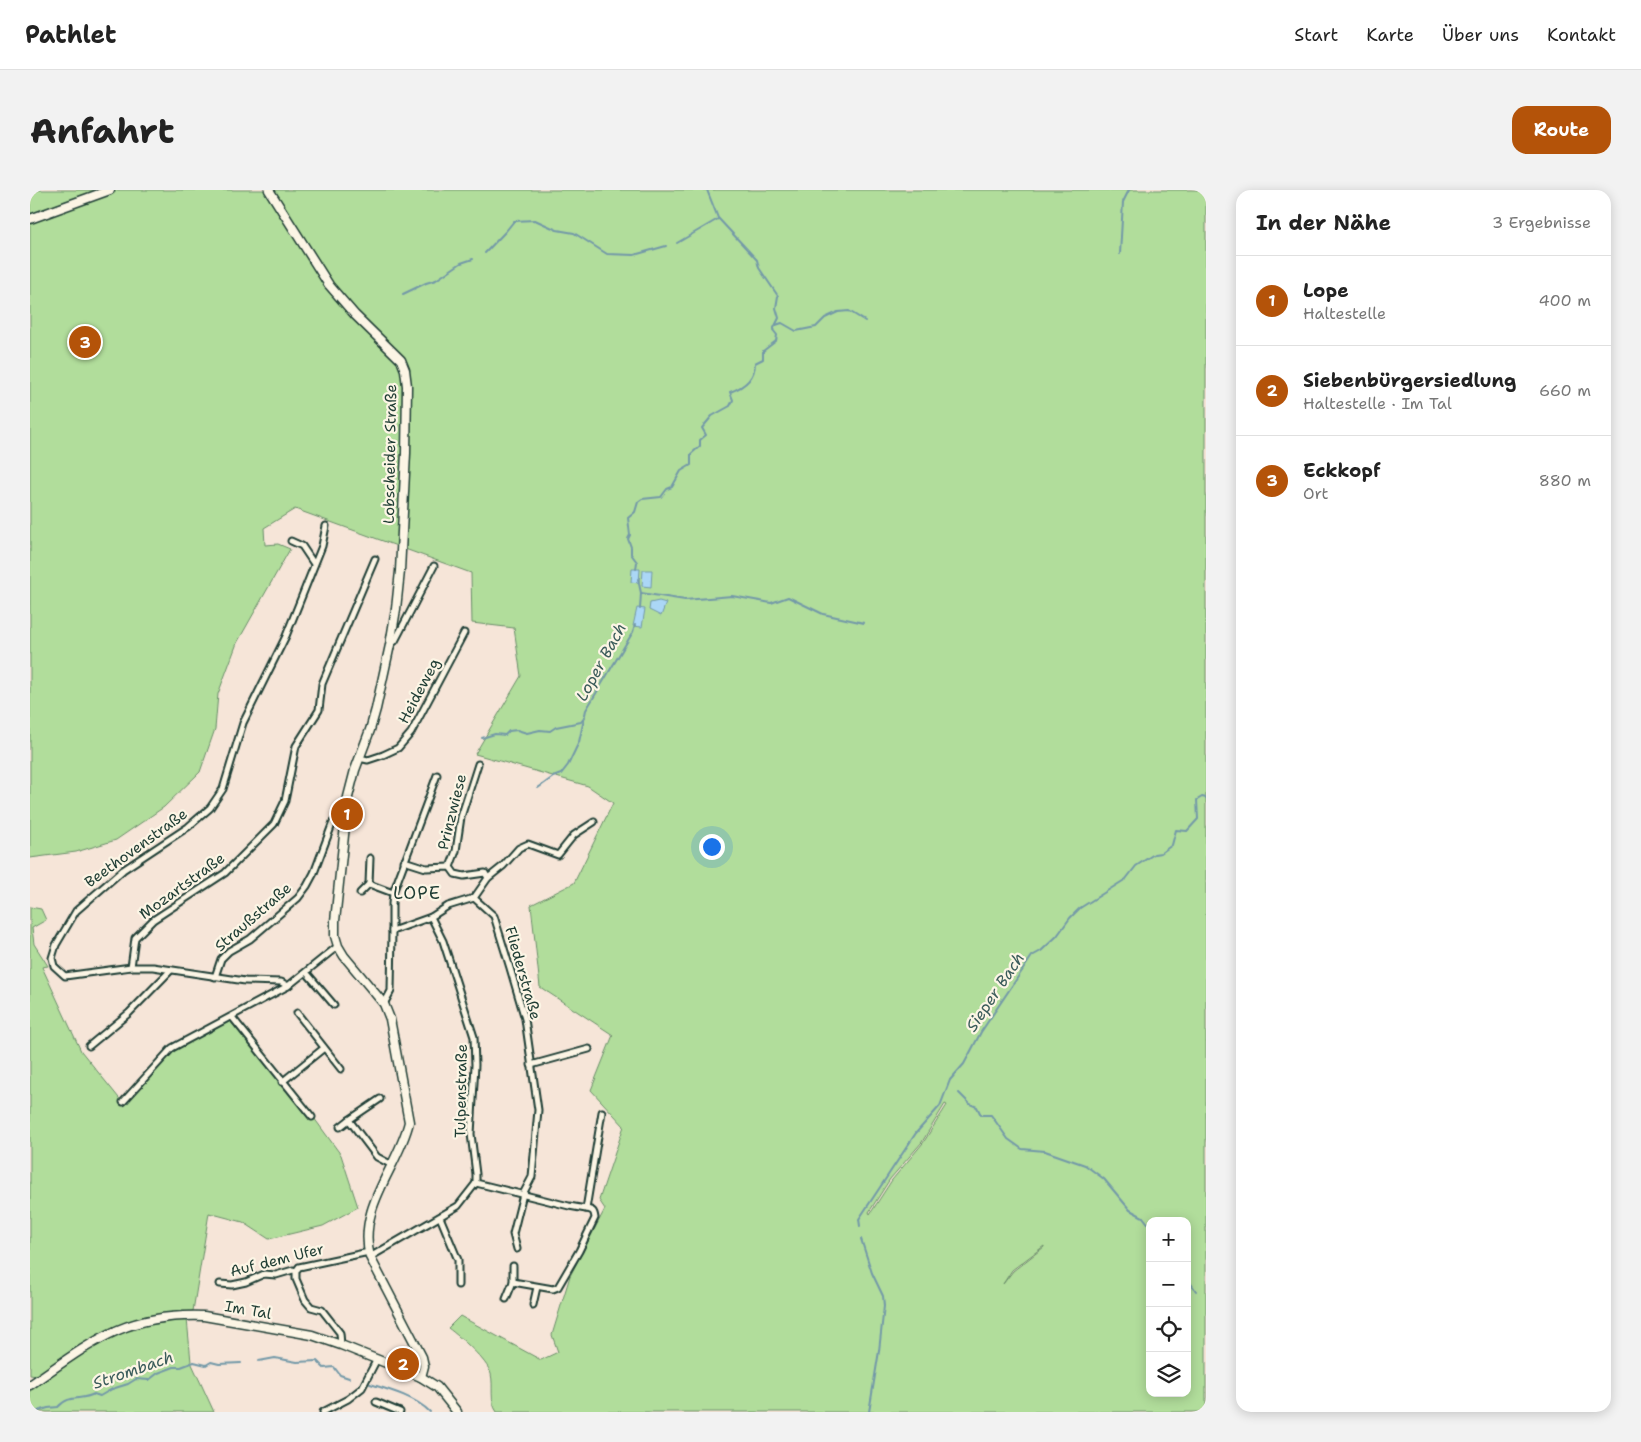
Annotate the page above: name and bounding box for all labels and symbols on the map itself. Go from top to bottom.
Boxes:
pin: 3 [69,323,101,361]
street label: Lobscheider Straße [379,384,401,524]
water label: Loper Bach [571,619,631,705]
street label: Heideweg [393,655,445,727]
street label: Prinzwiese [433,772,471,852]
pin: 1 [331,795,363,833]
street label: Beethovenstraße [81,804,191,892]
your location [699,834,725,860]
street label: Mozartstraße [135,848,229,924]
street label: Straußstraße [210,878,296,956]
district label: LOPE [393,881,441,905]
street label: Fliederstraße [500,924,546,1022]
water label: Sieper Bach [961,948,1029,1036]
street label: Tulpenstraße [450,1044,472,1138]
street label: Auf dem Ufer [228,1239,326,1281]
street label: Im Tal [223,1296,273,1324]
pin: 2 [387,1345,419,1383]
water label: Strombach [90,1346,176,1394]

